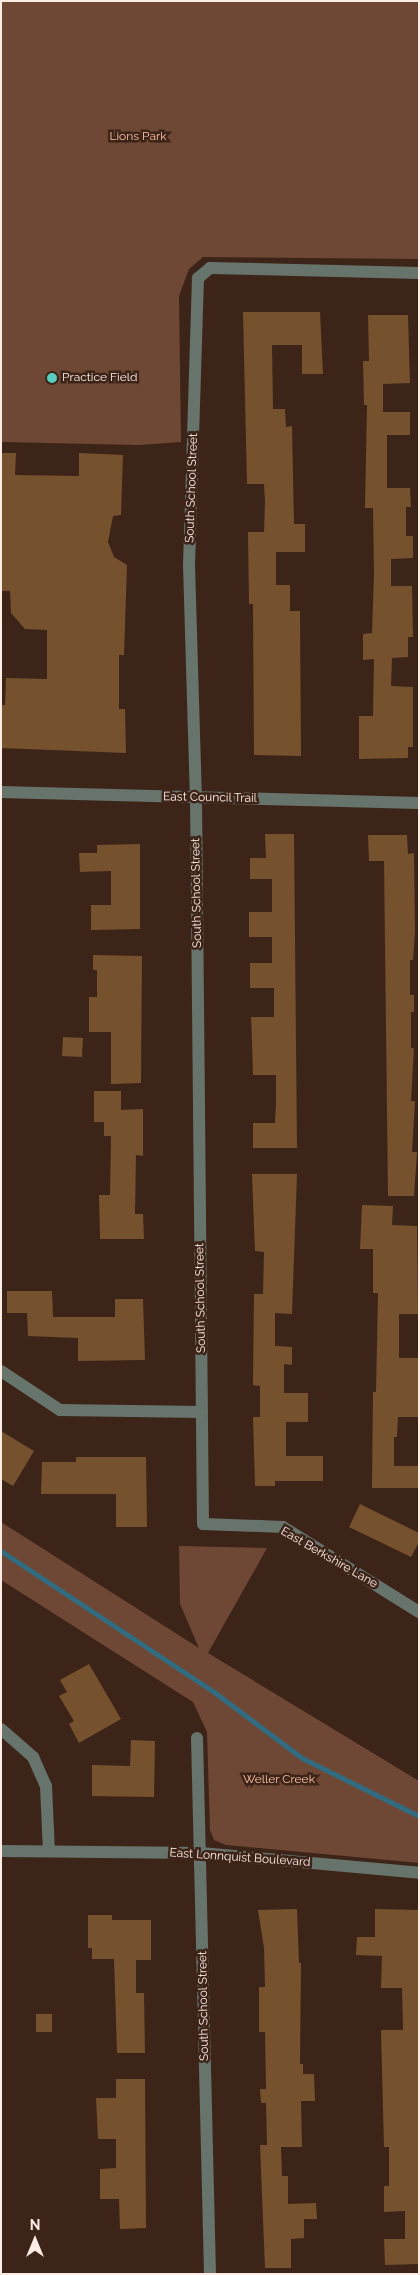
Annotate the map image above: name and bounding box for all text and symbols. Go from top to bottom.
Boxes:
park label: Lions Park [109,130,167,144]
place label: Practice Field [62,371,138,385]
marker: Practice Field [46,372,58,384]
street label: South School Street [183,433,201,543]
street label: East Council Trail [163,790,257,806]
street label: South School Street [189,838,205,948]
street label: South School Street [193,1243,209,1353]
street label: East Berkshire Lane [278,1524,380,1592]
park label: Weller Creek [243,1773,315,1787]
street label: East Lonnquist Boulevard [169,1846,311,1870]
street label: South School Street [196,1951,212,2061]
north arrow [10,2215,60,2265]
text: N [30,2217,40,2233]

